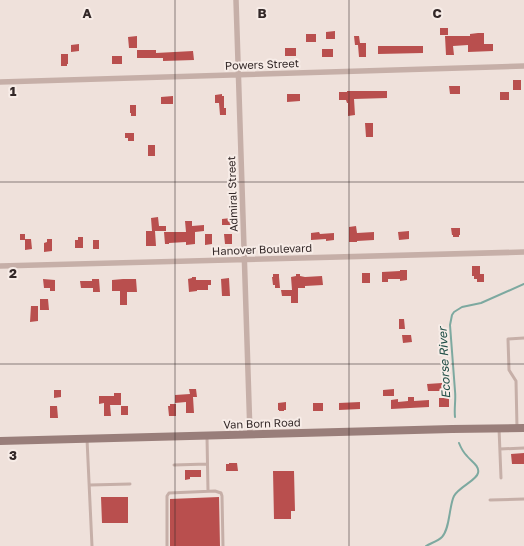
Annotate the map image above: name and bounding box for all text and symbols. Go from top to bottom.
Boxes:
text: A [82,5,92,21]
text: B [257,5,267,21]
text: C [432,5,442,21]
street label: Powers Street [225,56,299,72]
text: 1 [10,83,17,99]
street label: Admiral Street [224,156,240,232]
street label: Hanover Boulevard [212,241,312,257]
text: 2 [9,265,17,281]
water label: Ecorse River [435,325,453,399]
street label: Van Born Road [223,415,301,431]
text: 3 [9,447,17,463]

